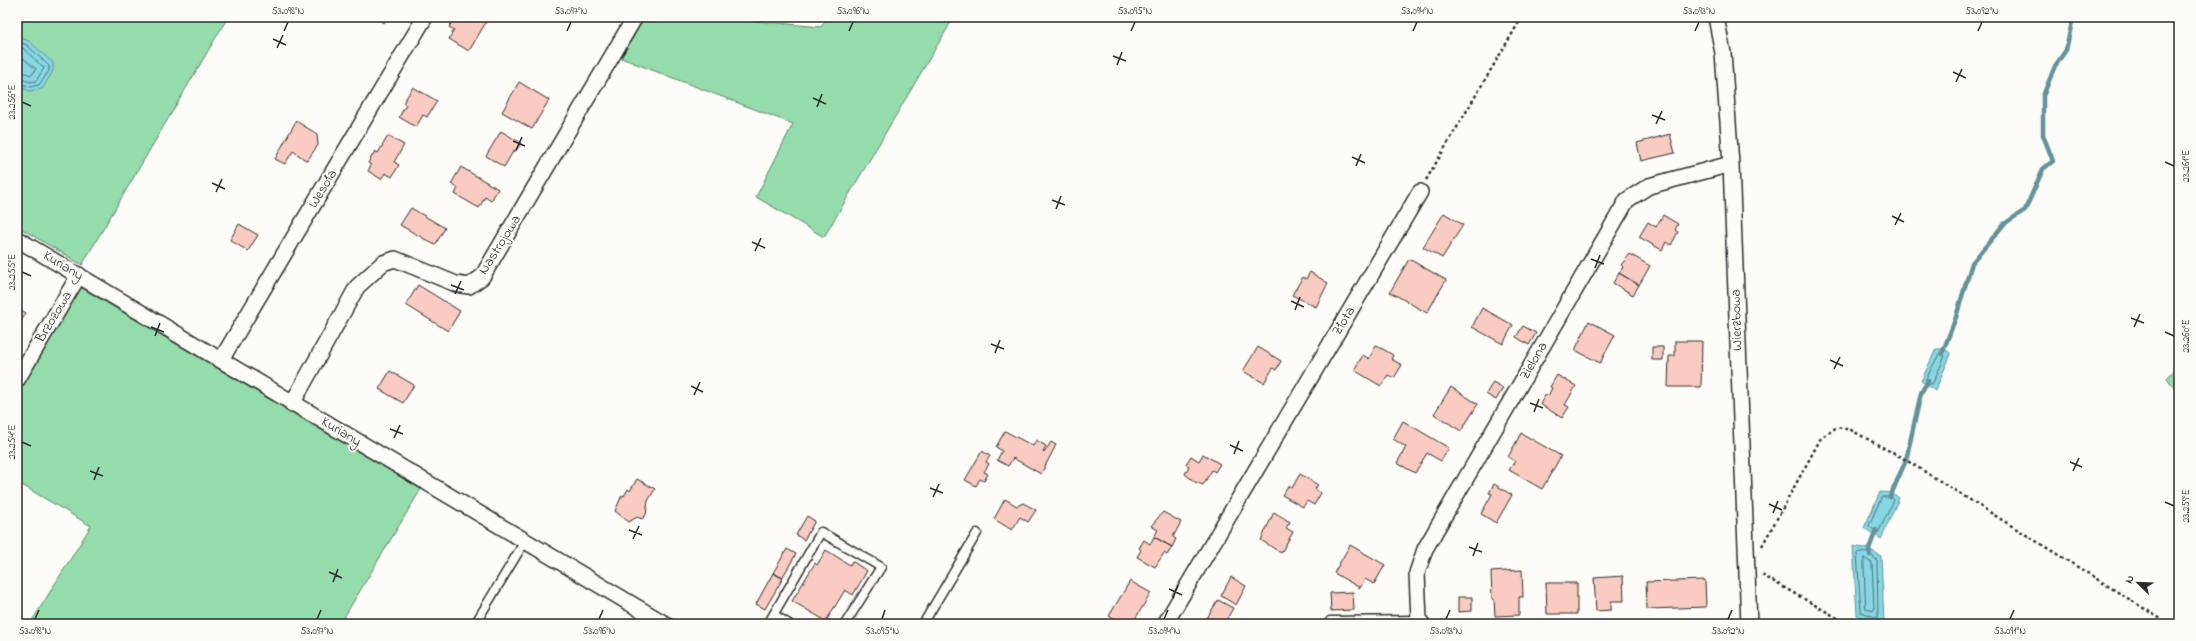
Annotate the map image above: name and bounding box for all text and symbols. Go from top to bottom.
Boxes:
text: 53.098°N [272,4,304,19]
text: 53.097°N [555,4,588,19]
text: 53.096°N [836,4,870,19]
text: 53.095°N [1118,4,1152,19]
text: 53.094°N [1401,4,1434,19]
text: 53.093°N [1683,4,1716,19]
text: 53.092°N [1965,4,1999,19]
text: 23.256°E [5,85,20,119]
text: 23.261°E [2179,150,2194,182]
street label: Wesoła [303,166,343,212]
street label: Nastrojowa [473,211,527,279]
street label: Kuriany [38,246,87,287]
text: 23.255°E [5,254,20,290]
street label: Brzozowa [30,287,78,348]
street label: Wierzbowa [1725,289,1749,351]
street label: Złota [1327,302,1361,340]
text: 23.260°E [2179,319,2194,353]
street label: Zielona [1515,338,1553,384]
street label: Kuriany [316,412,365,453]
text: 23.254°E [5,425,20,459]
text: 23.259°E [2179,489,2194,523]
north arrow [2118,563,2158,603]
text: N [2121,573,2139,586]
text: 53.098°N [19,624,51,639]
text: 53.097°N [301,624,334,639]
text: 53.096°N [582,624,616,639]
text: 53.095°N [865,624,899,639]
text: 53.094°N [1148,624,1181,639]
text: 53.093°N [1430,624,1463,639]
text: 53.092°N [1711,624,1745,639]
text: 53.091°N [1994,624,2026,639]

